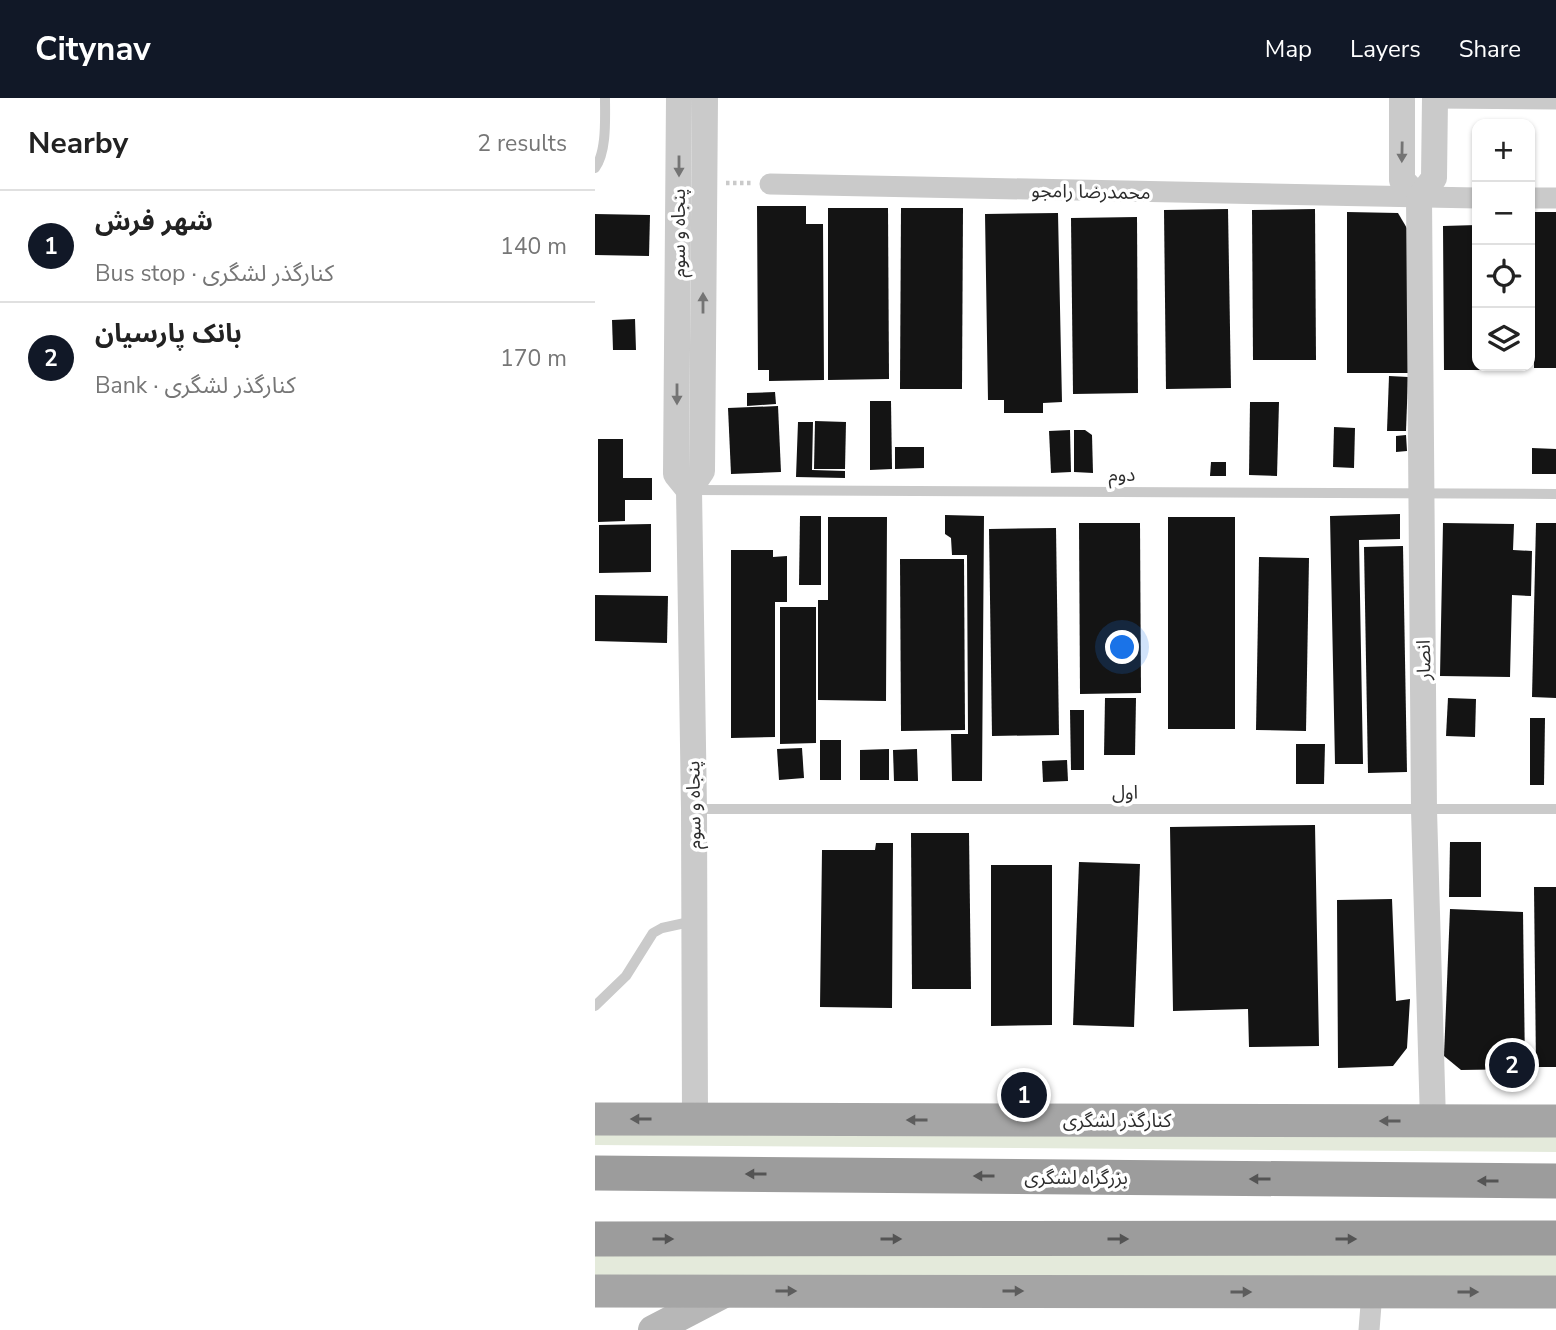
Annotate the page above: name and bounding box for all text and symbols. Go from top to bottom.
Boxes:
text: Citynav [35,27,151,72]
text: Map [1265,33,1312,65]
text: Layers [1350,33,1421,65]
text: Share [1459,33,1521,65]
map controls [1472,119,1535,371]
button: + [1472,119,1535,182]
text: Nearby [28,123,128,164]
text: 2 results [477,128,567,159]
one-way arrow [1396,141,1408,163]
one-way arrow [673,155,684,177]
street label: محمدرضا رامجو [1031,178,1151,206]
button: − [1472,182,1535,245]
street label: پنجاه و سوم [666,189,693,277]
text: شهر فرش [95,204,213,239]
text: 1 [44,231,58,262]
text: 140 m [500,231,567,262]
button: locate [1472,245,1535,308]
text: Bus stop · کنارگذر لشگری [95,258,334,289]
one-way arrow [697,292,709,314]
button: layers [1472,308,1535,371]
text: بانک پارسیان [95,316,242,351]
text: 2 [44,343,58,374]
text: 170 m [500,343,567,374]
text: Bank · کنارگذر لشگری [95,370,296,401]
one-way arrow [671,383,683,405]
street label: دوم [1109,462,1135,489]
your location [1105,630,1139,664]
street label: انصار [1411,640,1437,681]
street label: پنجاه و سوم [680,760,709,850]
street label: اول [1112,780,1138,806]
pin: 2 [1489,1039,1535,1091]
pin: 1 [1001,1069,1047,1121]
street label: کنارگذر لشگری [1063,1108,1172,1134]
one-way arrow [630,1113,652,1125]
one-way arrow [906,1114,928,1126]
one-way arrow [1379,1115,1401,1127]
street label: بزرگراه لشگری [1024,1165,1128,1191]
one-way arrow [745,1168,767,1180]
one-way arrow [973,1170,995,1182]
one-way arrow [1249,1173,1271,1185]
one-way arrow [1477,1175,1499,1187]
one-way arrow [652,1233,674,1245]
one-way arrow [880,1233,902,1245]
one-way arrow [1107,1233,1129,1245]
one-way arrow [1335,1233,1357,1245]
one-way arrow [775,1285,797,1297]
one-way arrow [1002,1285,1024,1297]
one-way arrow [1230,1286,1252,1298]
one-way arrow [1457,1286,1479,1298]

